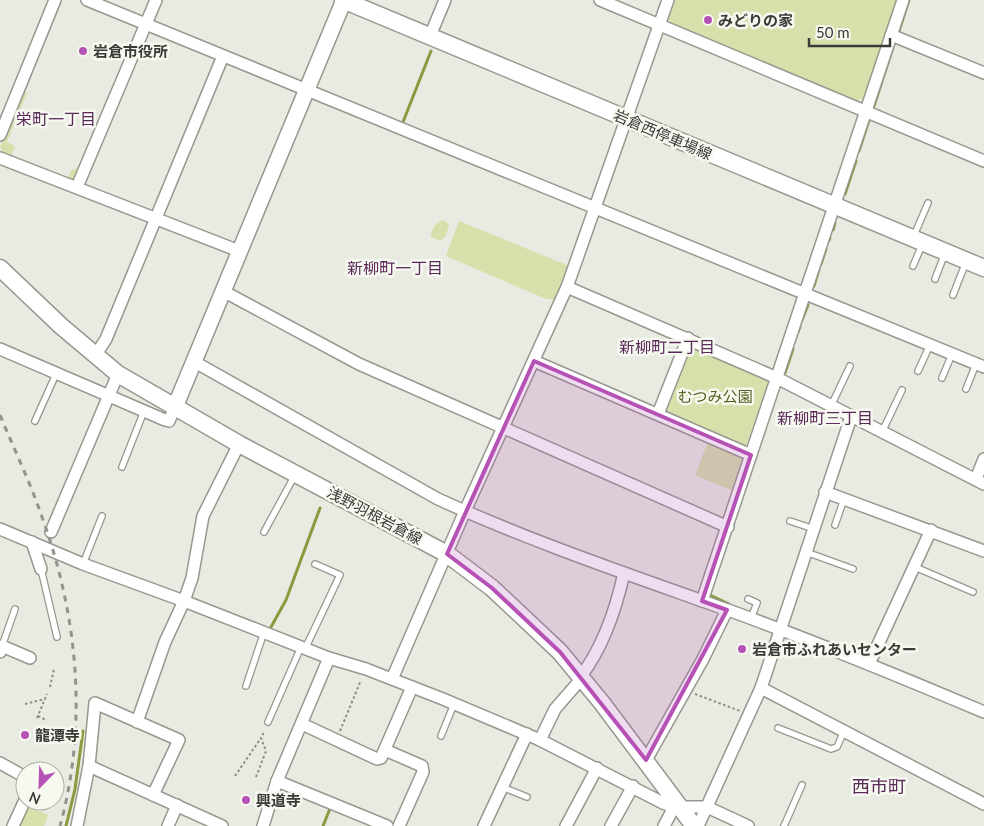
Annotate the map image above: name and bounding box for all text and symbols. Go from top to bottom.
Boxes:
place label: みどりの家 [718,11,793,29]
marker: みどりの家 [702,14,714,26]
scale bar [809,15,890,47]
text: 50 m [816,23,850,41]
place label: 岩倉市役所 [93,42,168,60]
marker: 岩倉市役所 [77,45,89,57]
street label: 岩倉西停車場線 [611,105,715,163]
district label: 栄町一丁目 [16,109,96,128]
district label: 新柳町一丁目 [347,258,443,277]
district label: 新柳町二丁目 [619,337,715,356]
park label: むつみ公園 [677,387,753,405]
district label: 新柳町三丁目 [777,408,873,427]
street label: 浅野羽根岩倉線 [324,482,426,548]
place label: 岩倉市ふれあいセンター [752,640,917,658]
marker: 岩倉市ふれあいセンター [736,643,748,655]
place label: 龍潭寺 [35,726,80,744]
marker: 龍潭寺 [19,729,31,741]
north arrow [15,761,65,811]
district label: 西市町 [852,775,906,797]
text: N [26,788,43,808]
place label: 興道寺 [256,791,301,809]
marker: 興道寺 [240,794,252,806]

